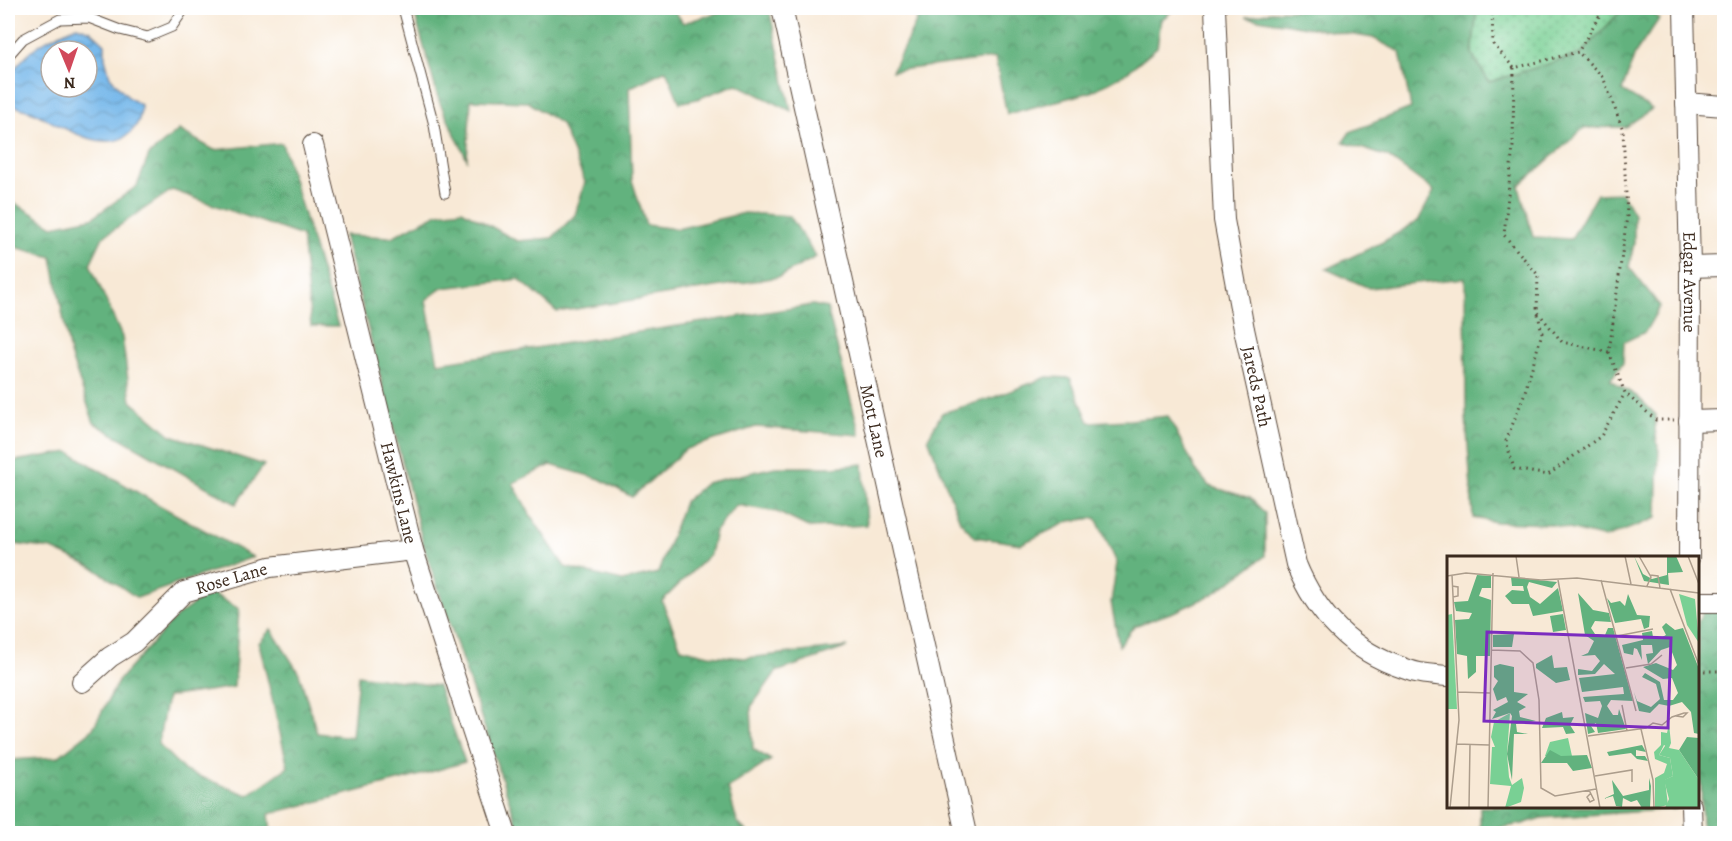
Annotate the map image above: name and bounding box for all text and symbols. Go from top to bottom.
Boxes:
north arrow [39,39,99,99]
text: N [63,72,76,94]
street label: Edgar Avenue [1677,231,1702,333]
street label: Jareds Path [1236,344,1277,430]
street label: Mott Lane [854,382,894,460]
street label: Hawkins Lane [375,439,423,546]
street label: Rose Lane [193,556,270,600]
inset map [1447,556,1699,808]

